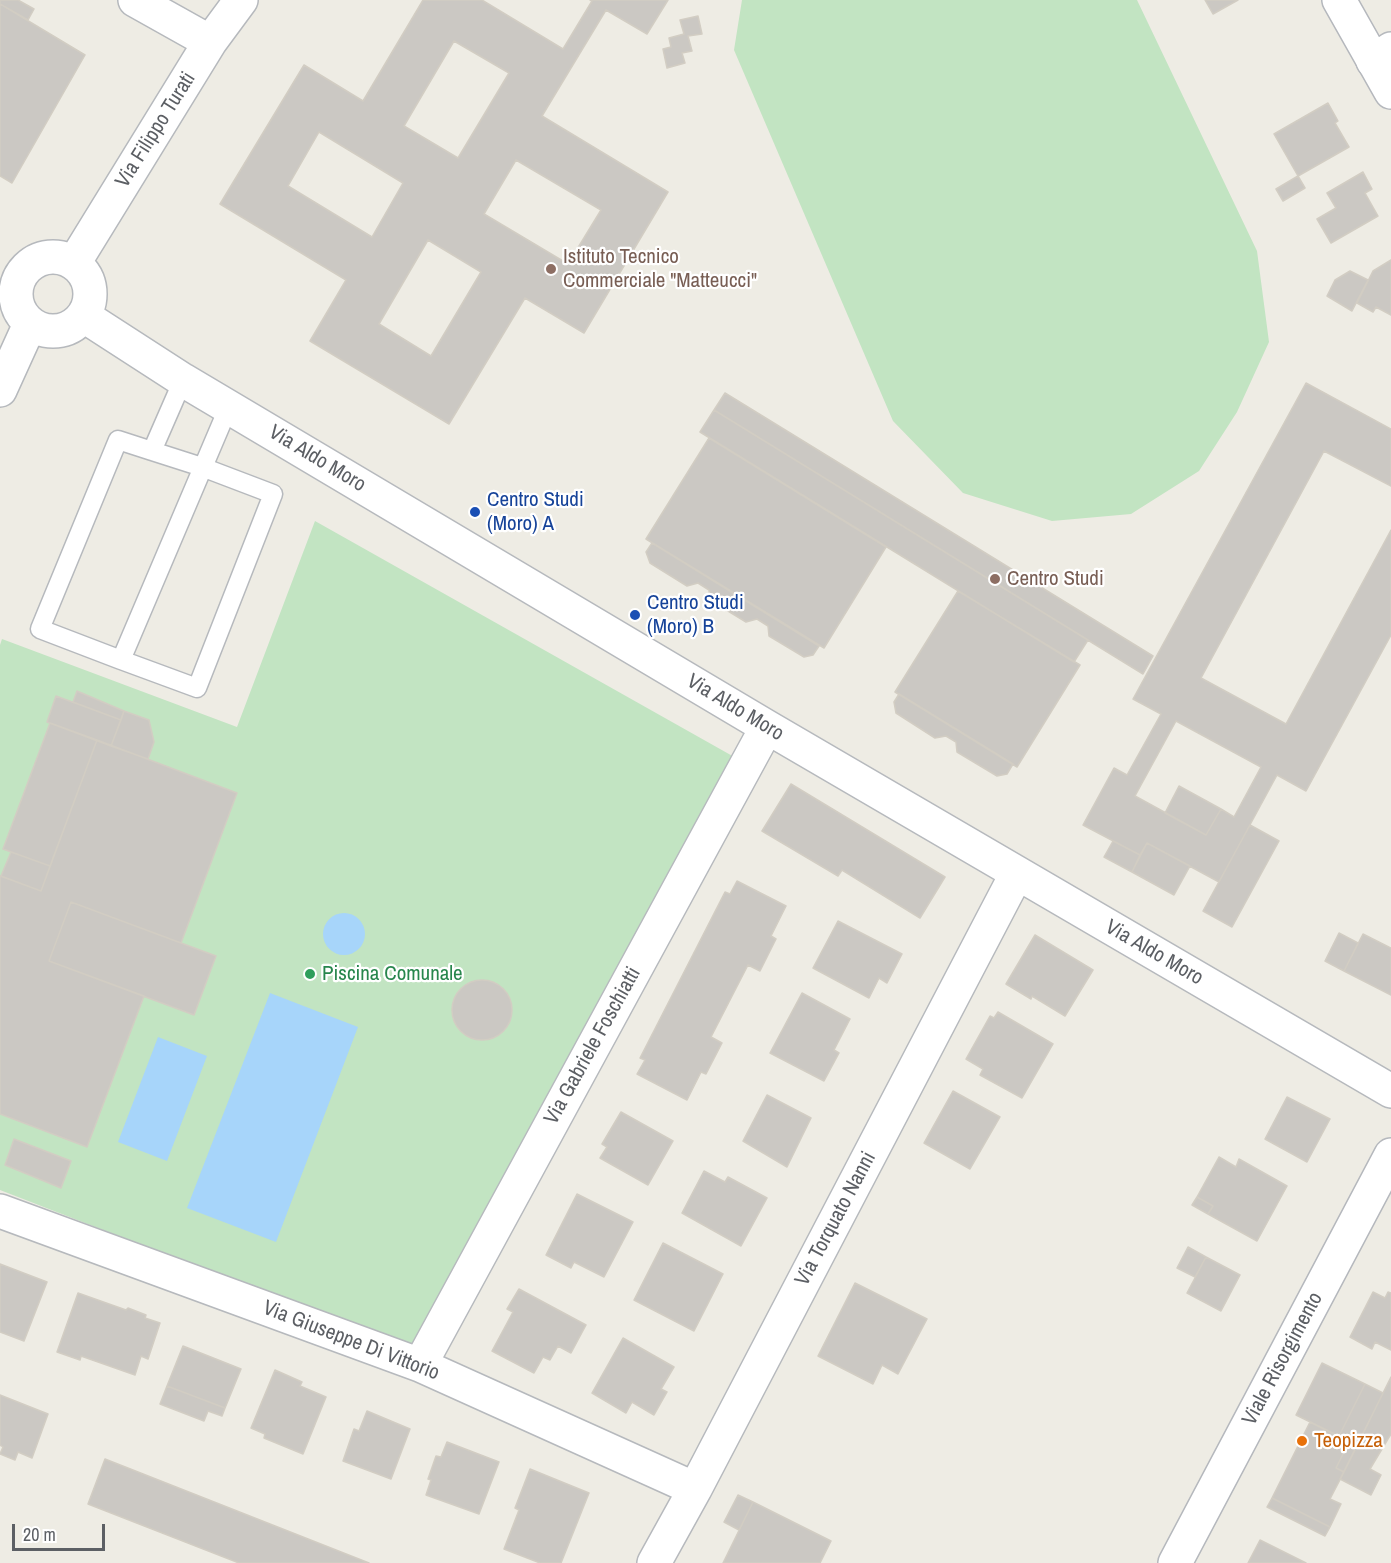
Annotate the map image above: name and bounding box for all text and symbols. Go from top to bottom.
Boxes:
street label: Via Filippo Turati [111,68,201,192]
place label: Istituto Tecnico Commerciale "Matteucci" [563,244,757,294]
marker: Istituto Tecnico Commerciale "Matteucci" [544,262,558,276]
street label: Via Aldo Moro [264,420,370,498]
place label: Centro Studi (Moro) A [487,487,584,537]
marker: Centro Studi (Moro) A [468,505,482,519]
place label: Centro Studi [1007,566,1104,592]
marker: Centro Studi [988,572,1002,586]
place label: Centro Studi (Moro) B [647,590,744,640]
marker: Centro Studi (Moro) B [628,608,642,622]
street label: Via Aldo Moro [682,669,788,747]
street label: Via Aldo Moro [1101,915,1207,991]
place label: Piscina Comunale [322,961,463,987]
street label: Via Gabriele Foschiatti [539,963,647,1129]
marker: Piscina Comunale [303,967,317,981]
street label: Via Torquato Nanni [790,1148,882,1290]
street label: Viale Risorgimento [1237,1288,1329,1430]
street label: Via Giuseppe Di Vittorio [259,1296,443,1386]
place label: Teopizza [1314,1428,1383,1454]
marker: Teopizza [1295,1434,1309,1448]
scale bar [15,1512,108,1550]
text: 20 m [23,1522,56,1547]

